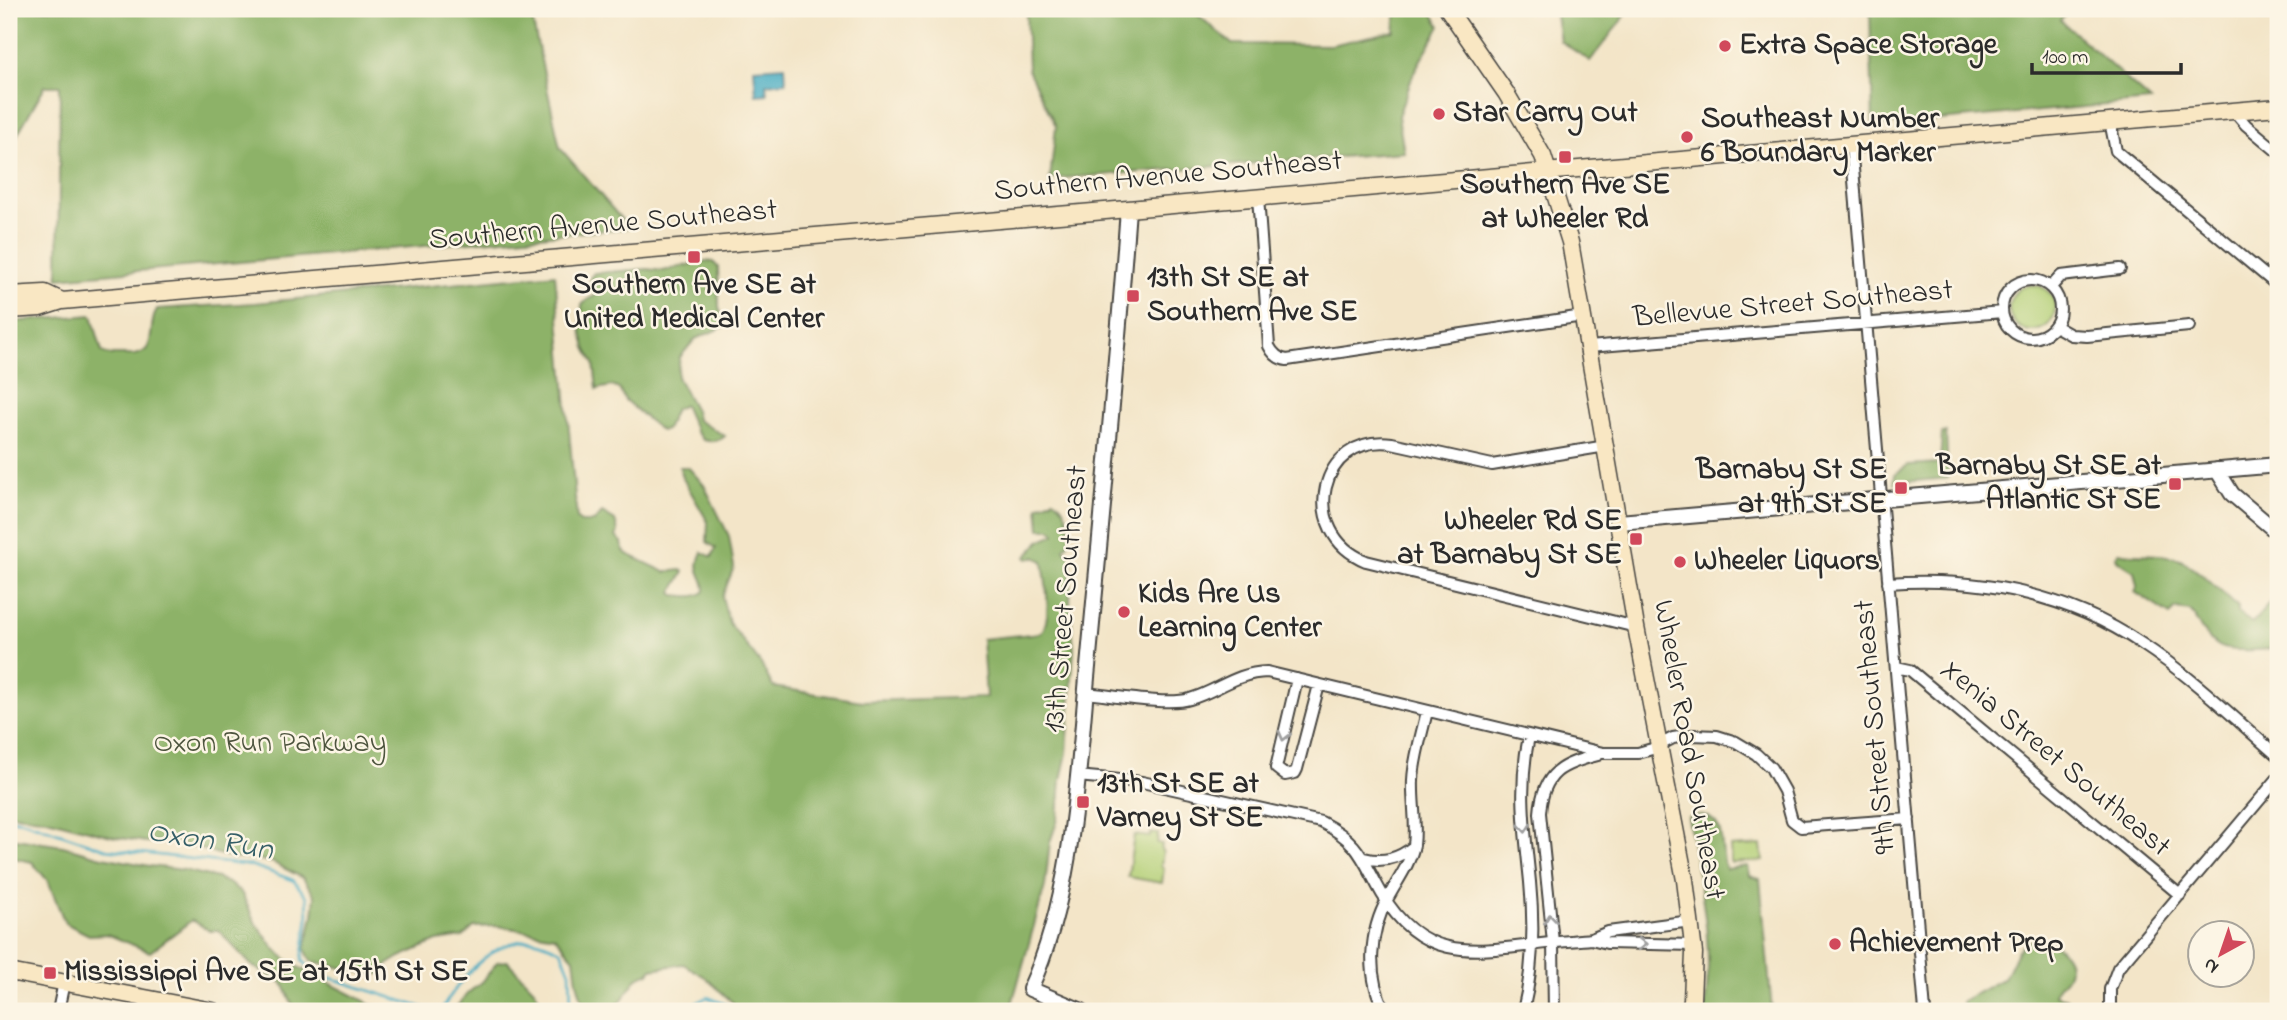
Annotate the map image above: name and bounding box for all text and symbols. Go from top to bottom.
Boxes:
place label: Extra Space Storage [1739,24,1999,69]
scale bar [2032,32,2180,76]
marker: Extra Space Storage [1717,38,1733,54]
text: 100 m [2042,43,2088,73]
place label: Star Carry Out [1453,92,1639,136]
place label: Southeast Number 6 Boundary Marker [1701,98,1940,176]
marker: Star Carry Out [1431,106,1447,122]
marker: Southeast Number 6 Boundary Marker [1679,129,1695,145]
street label: Southern Avenue Southeast [992,140,1344,214]
marker: Southern Ave SE at Wheeler Rd [1557,149,1573,165]
place label: Southern Ave SE at Wheeler Rd [1460,164,1670,242]
street label: Southern Avenue Southeast [427,189,779,263]
marker: Southern Ave SE at United Medical Center [686,249,702,265]
place label: 13th St SE at Southern Ave SE [1147,257,1358,335]
place label: Southern Ave SE at United Medical Center [564,264,825,342]
street label: Bellevue Street Southeast [1630,269,1955,341]
marker: 13th St SE at Southern Ave SE [1125,288,1141,304]
place label: Barnaby St SE at Atlantic St SE [1934,445,2162,523]
place label: Barnaby St SE at 9th St SE [1694,449,1887,527]
street label: 13th Street Southeast [1033,464,1101,734]
marker: Barnaby St SE at Atlantic St SE [2167,476,2183,492]
marker: Barnaby St SE at 9th St SE [1893,480,1909,496]
place label: Wheeler Rd SE at Barnaby St SE [1397,500,1622,578]
marker: Wheeler Rd SE at Barnaby St SE [1628,531,1644,547]
place label: Wheeler Liquors [1694,540,1880,584]
marker: Wheeler Liquors [1672,554,1688,570]
place label: Kids Are Us Learning Center [1138,573,1322,652]
street label: Wheeler Road Southeast [1640,597,1736,903]
street label: 9th Street Southeast [1843,598,1909,856]
marker: Kids Are Us Learning Center [1116,604,1132,620]
street label: Xenia Street Southeast [1930,649,2180,869]
park label: Oxon Run Parkway [154,722,386,766]
one-way arrow [1277,730,1292,742]
place label: 13th St SE at Varney St SE [1096,763,1263,841]
marker: 13th St SE at Varney St SE [1075,794,1091,810]
water label: Oxon Run [144,809,277,875]
one-way arrow [1517,823,1532,834]
one-way arrow [1543,913,1558,924]
north arrow [2186,918,2256,988]
place label: Achievement Prep [1849,922,2064,966]
one-way arrow [1638,936,1648,952]
marker: Achievement Prep [1827,936,1843,952]
place label: Mississippi Ave SE at 15th St SE [64,951,468,995]
text: N [2198,951,2225,980]
marker: Mississippi Ave SE at 15th St SE [42,965,58,981]

